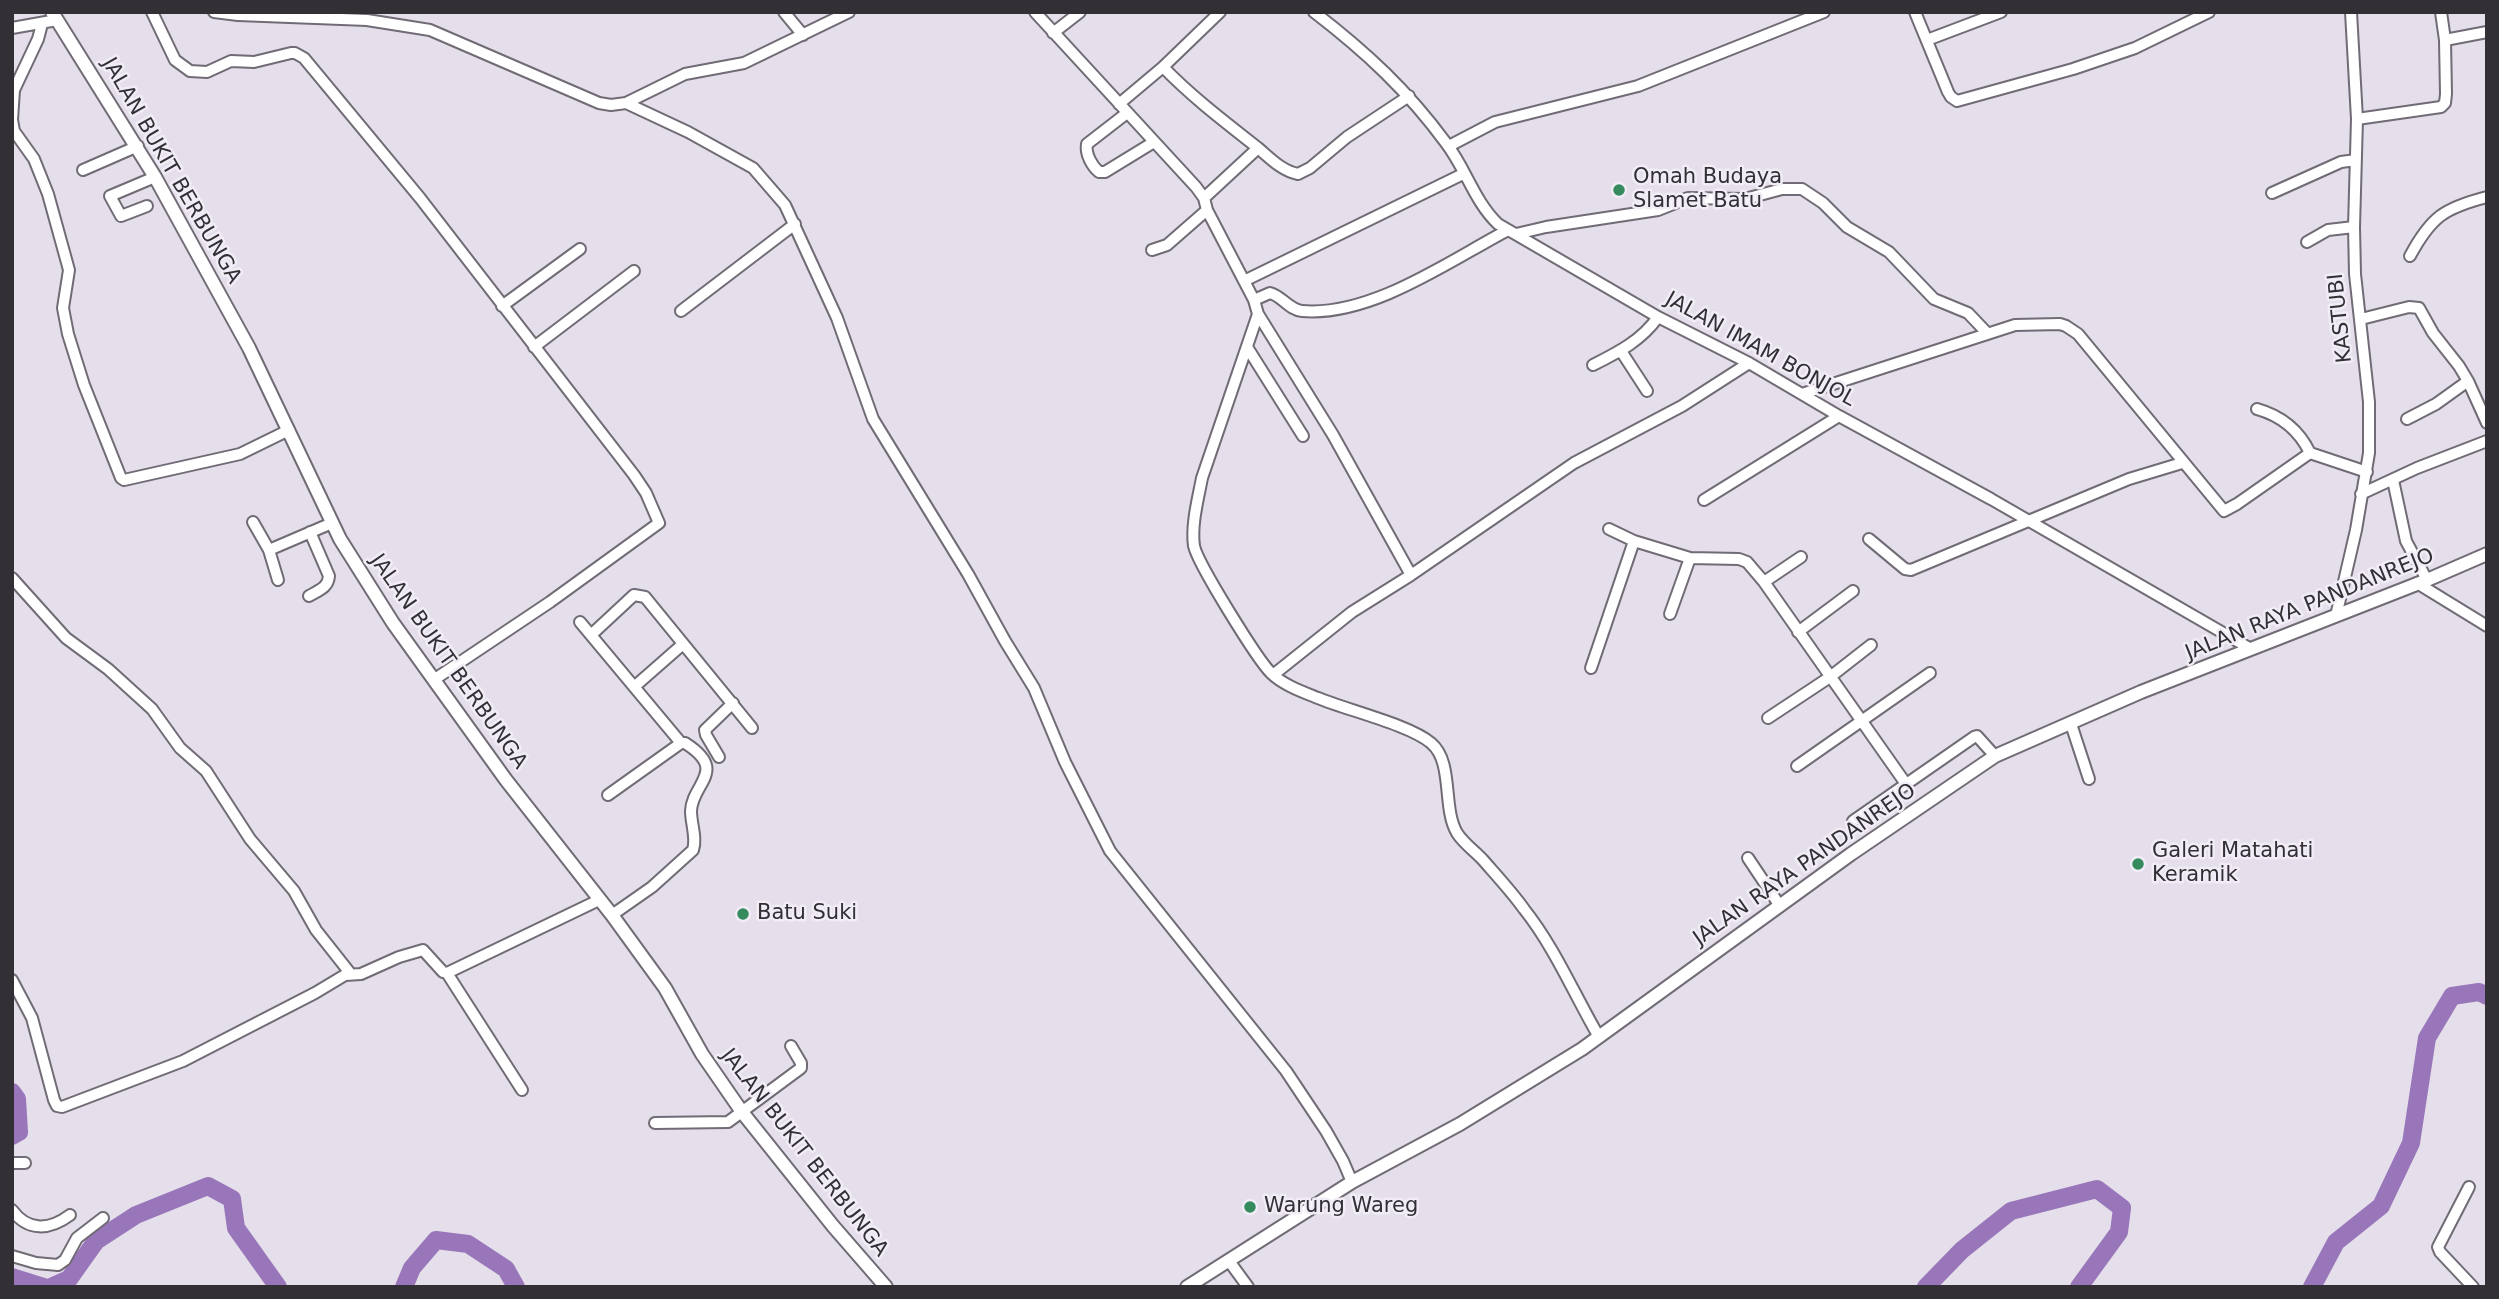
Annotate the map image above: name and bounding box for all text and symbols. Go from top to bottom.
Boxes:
street label: JALAN BUKIT BERBUNGA [96,54,246,288]
place label: Omah Budaya Slamet Batu [1633,165,1782,215]
marker: Omah Budaya Slamet Batu [1611,182,1627,198]
street label: KASTUBI [2324,272,2358,364]
street label: JALAN IMAM BONJOL [1661,287,1859,413]
street label: JALAN RAYA PANDANREJO [2182,544,2438,666]
street label: JALAN BUKIT BERBUNGA [364,550,532,774]
street label: JALAN RAYA PANDANREJO [1689,778,1921,952]
place label: Galeri Matahati Keramik [2152,839,2313,889]
marker: Galeri Matahati Keramik [2130,856,2146,872]
place label: Batu Suki [757,901,857,927]
marker: Batu Suki [735,906,751,922]
street label: JALAN BUKIT BERBUNGA [715,1044,893,1262]
place label: Warung Wareg [1264,1194,1418,1220]
marker: Warung Wareg [1242,1199,1258,1215]

